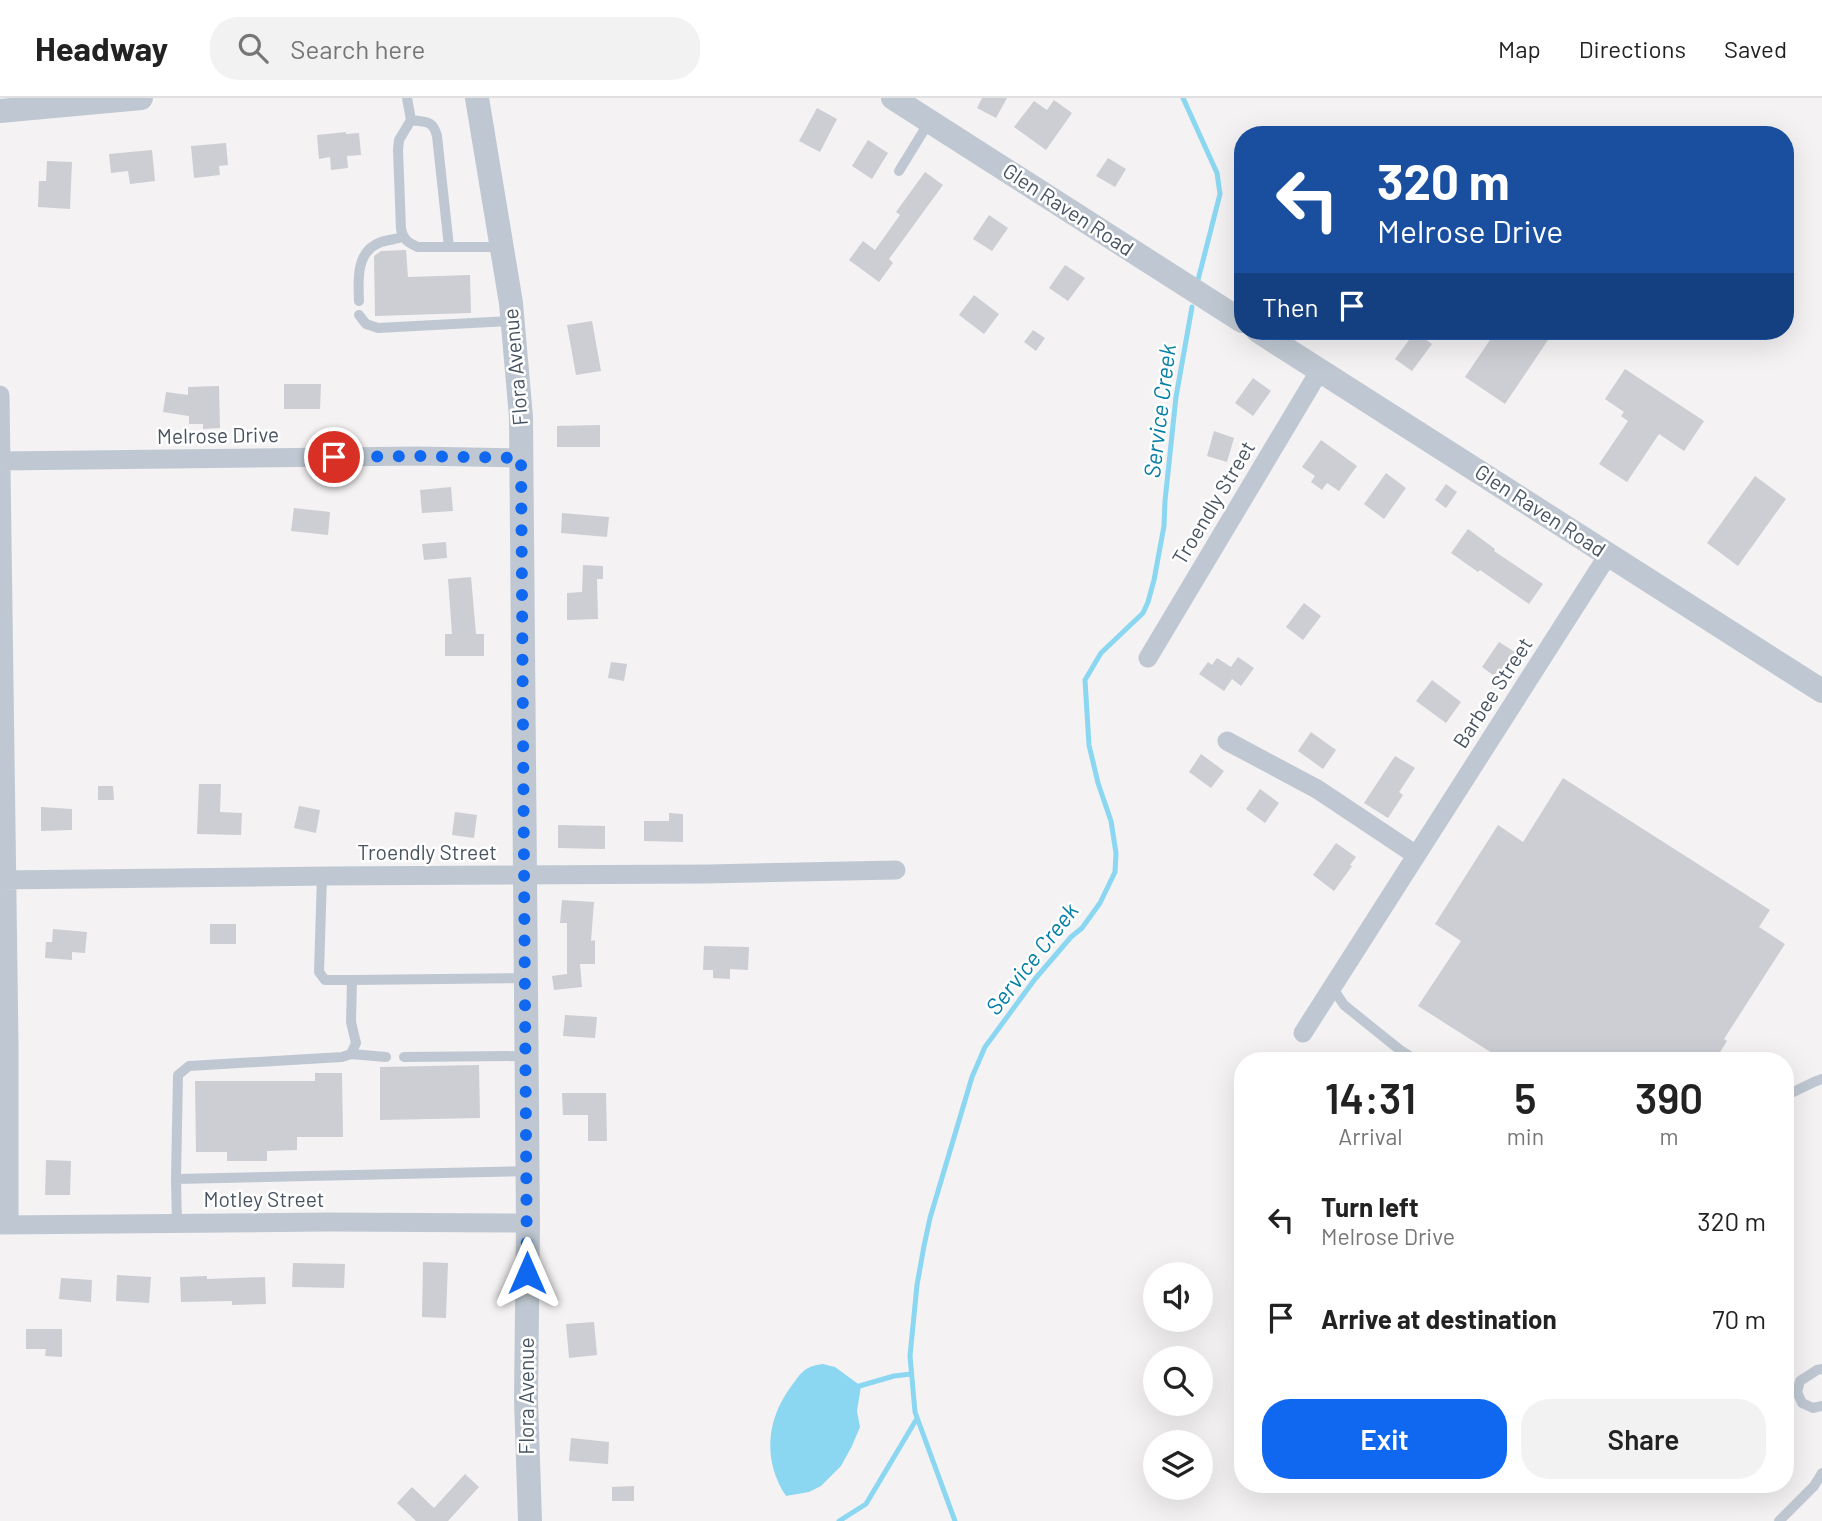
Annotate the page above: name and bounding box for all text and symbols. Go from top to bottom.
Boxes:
search box [210,17,700,80]
text: Headway [35,28,168,68]
icon: search [234,29,272,67]
text: Search here [290,33,425,64]
text: Map [1498,34,1541,63]
text: Directions [1579,34,1686,63]
text: Saved [1724,34,1787,63]
text: 320 m [1377,151,1510,210]
icon: left [1262,154,1353,245]
street label: Glen Raven Road [999,157,1139,260]
text: Melrose Drive [1377,211,1563,249]
icon: arrive [1333,287,1371,325]
text: Then [1262,291,1319,322]
street label: Flora Avenue [497,308,532,427]
water label: Service Creek [1137,342,1181,479]
street label: Melrose Drive [157,421,279,448]
pin [304,427,364,487]
street label: Troendly Street [1166,436,1259,569]
icon: arrive [315,438,353,476]
street label: Glen Raven Road [1471,458,1611,561]
street label: Barbee Street [1447,632,1537,752]
street label: Troendly Street [357,839,497,864]
water label: Service Creek [979,897,1084,1020]
text: 14:31 [1325,1072,1416,1122]
text: 5 [1514,1072,1537,1122]
text: 390 [1635,1072,1703,1122]
text: Arrival [1338,1122,1403,1150]
text: min [1507,1122,1544,1150]
text: m [1660,1122,1679,1150]
street label: Motley Street [204,1186,324,1211]
text: Turn left [1321,1191,1419,1222]
icon: left [1262,1201,1300,1239]
text: 320 m [1697,1205,1766,1236]
text: Melrose Drive [1321,1222,1455,1250]
position arrow [490,1236,564,1310]
map controls [1143,1262,1213,1500]
button: sound [1143,1262,1213,1332]
icon: arrive [1262,1299,1300,1337]
text: Arrive at destination [1321,1303,1557,1334]
text: 70 m [1712,1303,1766,1334]
street label: Flora Avenue [513,1337,538,1455]
button: search [1143,1346,1213,1416]
button: Exit [1262,1399,1507,1479]
button: Share [1521,1399,1766,1479]
button: layers [1143,1430,1213,1500]

